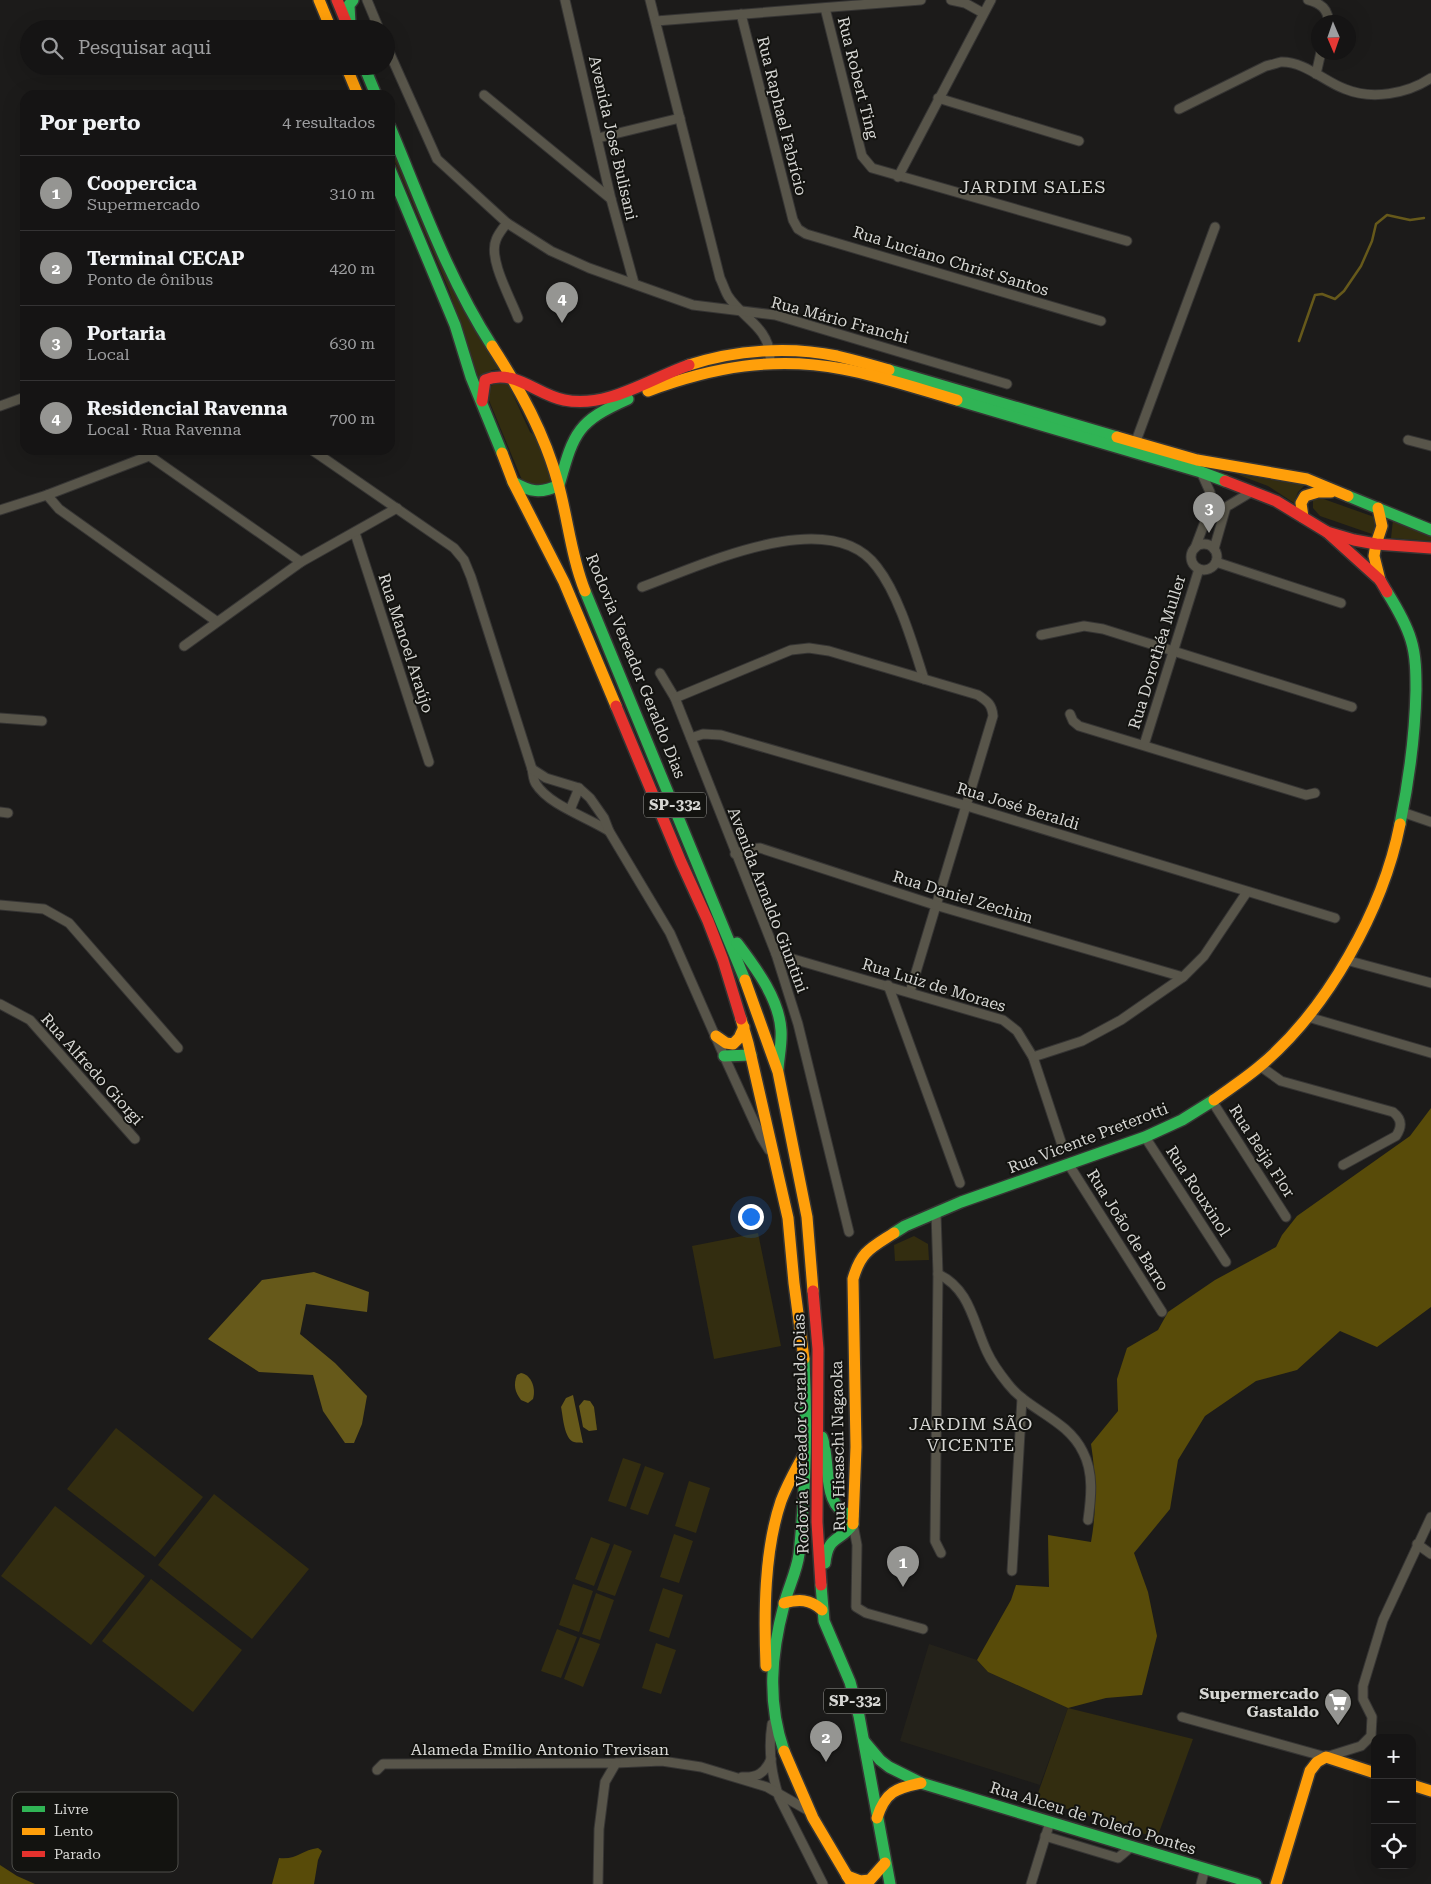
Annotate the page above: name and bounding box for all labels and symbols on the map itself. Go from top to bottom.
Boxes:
street label: Rua Robert Ting [834,15,883,142]
north arrow [1311,15,1356,60]
street label: Rua Raphael Fabrício [753,34,811,198]
street label: Avenida José Bulisani [585,54,641,222]
district label: JARDIM SALES [960,176,1106,197]
street label: Rua Luciano Christ Santos [851,222,1052,300]
pin: 4 [546,282,578,323]
street label: Rua Mário Franchi [769,292,911,348]
pin: 3 [1193,492,1225,533]
street label: Rodovia Vereador Geraldo Dias [582,551,690,781]
street label: Rua Manoel Araújo [374,571,438,715]
street label: Rua Dorothéa Muller [1125,572,1190,731]
street label: Rua José Beraldi [954,778,1082,834]
road number: SP-332 [644,792,706,818]
street label: Avenida Arnaldo Giuntini [724,805,812,995]
street label: Rua Daniel Zechim [891,867,1036,927]
street label: Rua Luiz de Moraes [860,954,1009,1016]
street label: Rua Alfredo Giorgi [37,1009,147,1129]
street label: Rua Vicente Preterotti [1005,1099,1171,1177]
street label: Rua Beija Flor [1225,1101,1299,1201]
street label: Rua Rouxinol [1162,1142,1234,1240]
street label: Rua João de Barro [1083,1166,1173,1294]
your location [738,1204,764,1230]
street label: Rodovia Vereador Geraldo Dias [789,1313,813,1554]
street label: Rua Hisaschi Nagaoka [827,1360,849,1532]
district label: JARDIM SÃO VICENTE [909,1413,1033,1455]
pin: 1 [887,1546,919,1587]
place label: Supermercado Gastaldo [1199,1684,1319,1721]
supermarket icon: Supermercado Gastaldo [1323,1687,1353,1726]
road number: SP-332 [824,1688,886,1714]
pin: 2 [810,1721,842,1762]
street label: Alameda Emílio Antonio Trevisan [411,1740,669,1759]
street label: Rua Alceu de Toledo Pontes [988,1778,1199,1859]
legend [12,1792,178,1872]
text: Livre [54,1801,89,1817]
text: Lento [54,1823,93,1839]
text: Parado [54,1846,101,1862]

